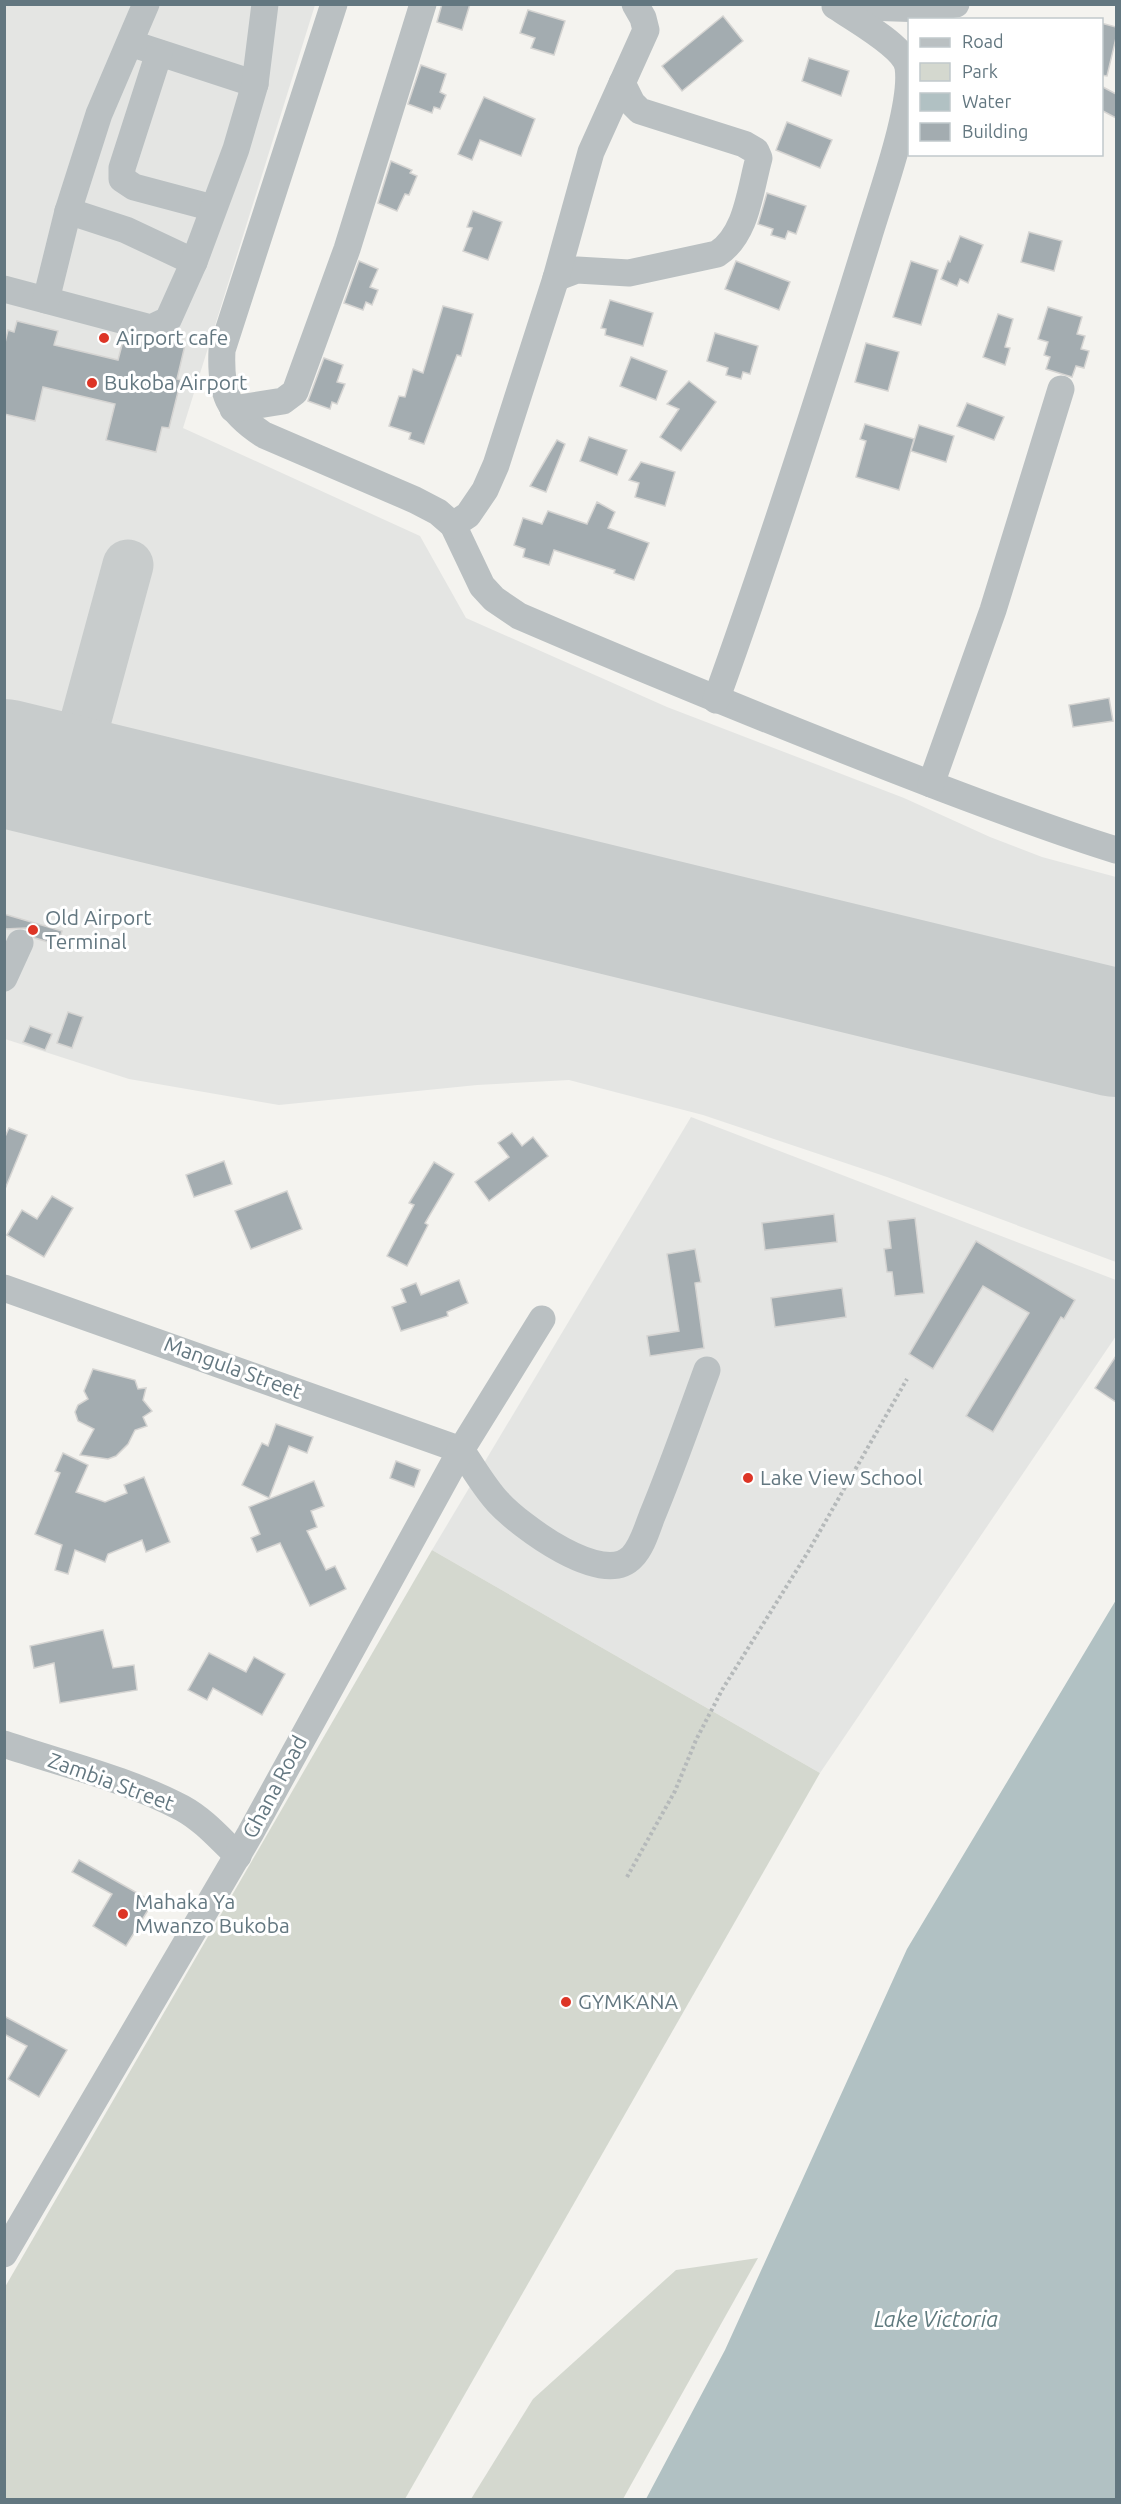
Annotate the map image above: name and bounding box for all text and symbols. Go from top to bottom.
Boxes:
legend [908,18,1103,156]
text: Road [962,31,1004,51]
text: Park [962,61,998,81]
text: Water [962,91,1012,111]
text: Building [962,121,1028,141]
place label: Airport cafe [116,325,228,349]
marker: Airport cafe [97,331,111,345]
place label: Bukoba Airport [104,370,247,394]
marker: Bukoba Airport [85,376,99,390]
place label: Old Airport Terminal [45,905,151,953]
marker: Old Airport Terminal [26,923,40,937]
street label: Mangula Street [161,1331,306,1403]
place label: Lake View School [760,1465,923,1489]
marker: Lake View School [741,1471,755,1485]
street label: Ghana Road [237,1731,311,1842]
street label: Zambia Street [45,1747,178,1815]
place label: Mahaka Ya Mwanzo Bukoba [135,1889,290,1937]
marker: Mahaka Ya Mwanzo Bukoba [116,1907,130,1921]
place label: GYMKANA [578,1989,678,2013]
marker: GYMKANA [559,1995,573,2009]
water label: Lake Victoria [874,2306,998,2331]

